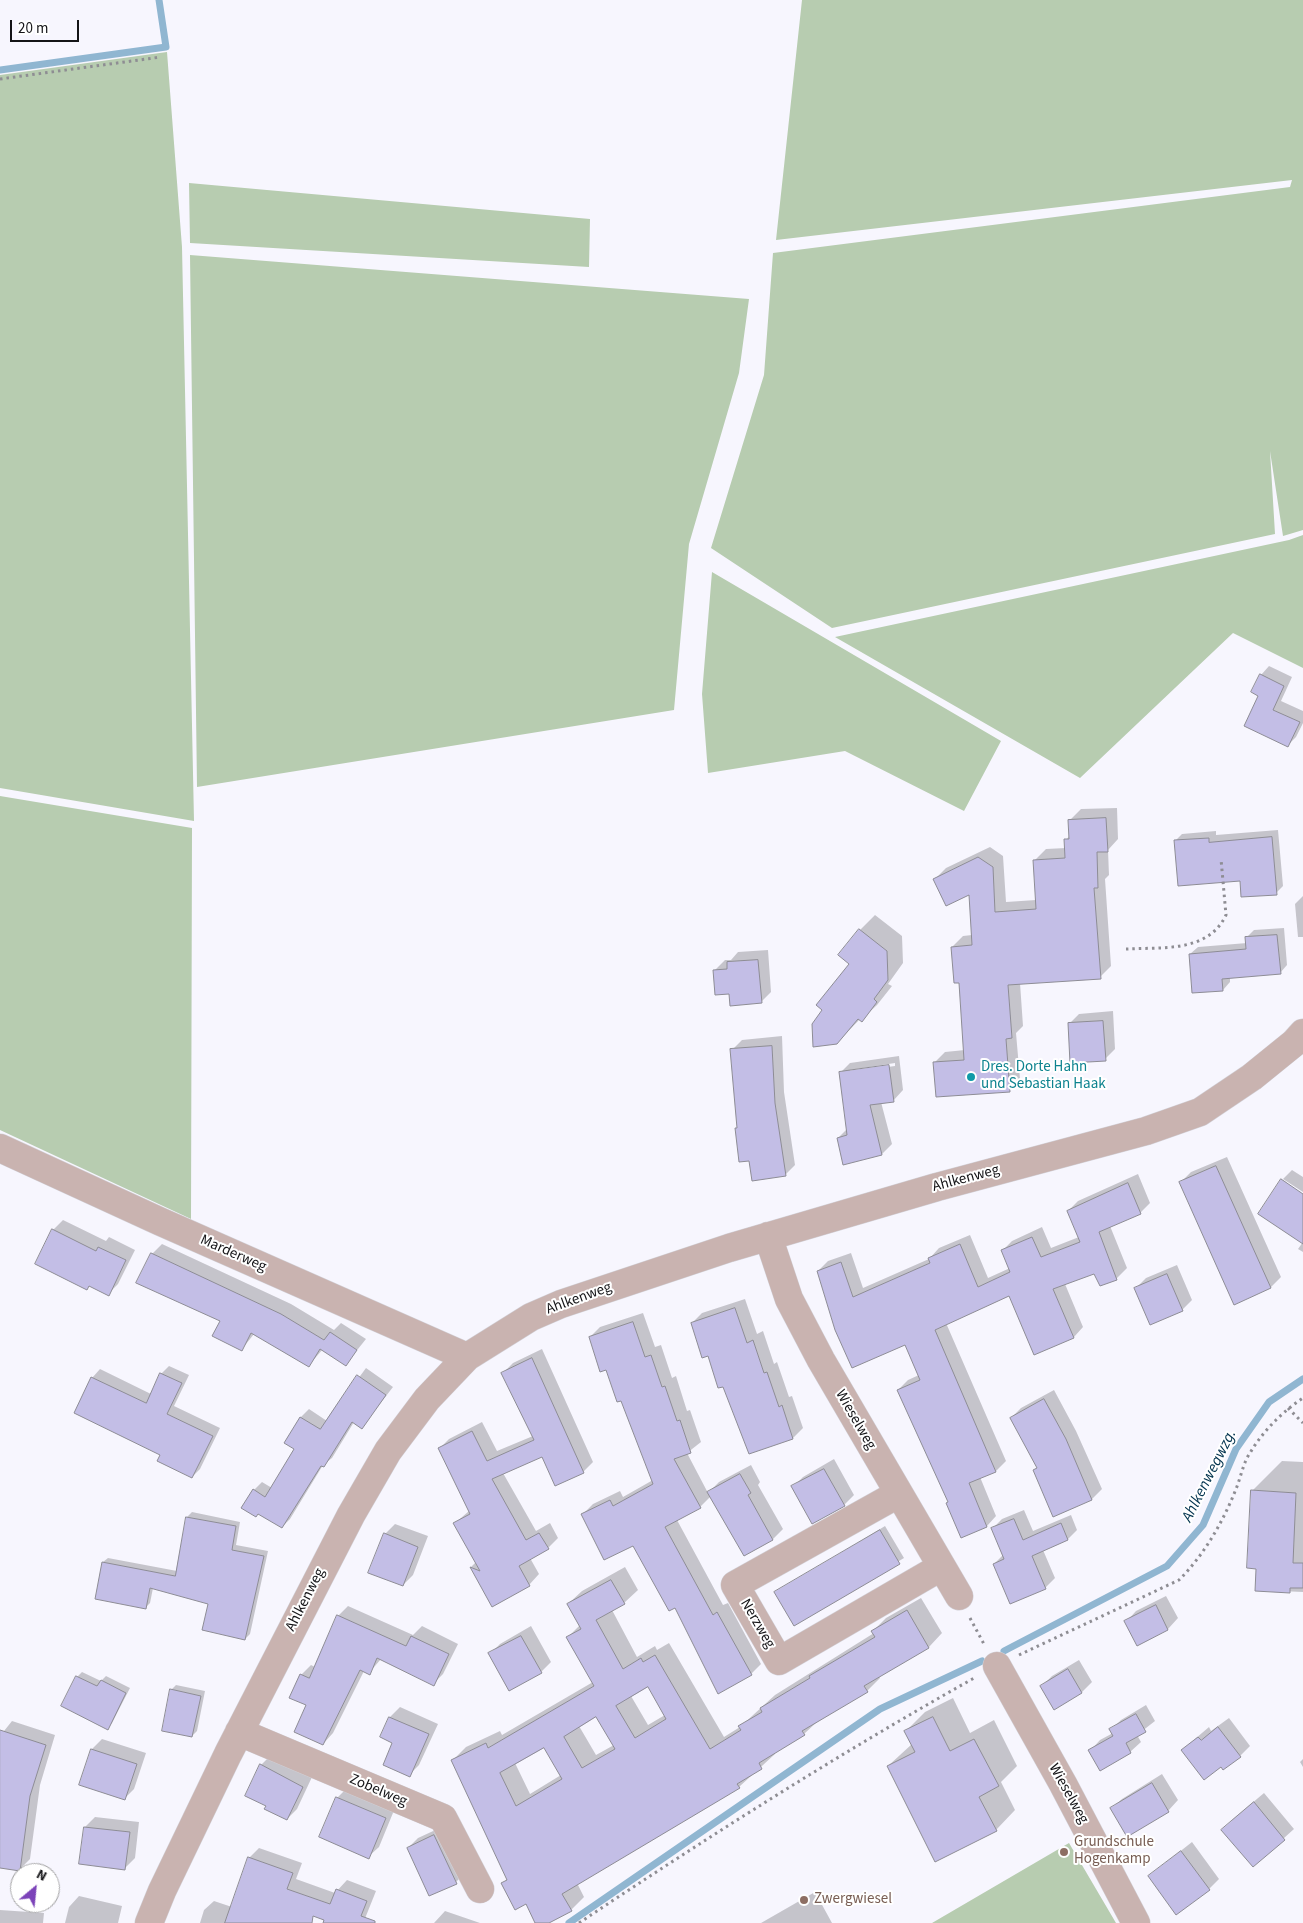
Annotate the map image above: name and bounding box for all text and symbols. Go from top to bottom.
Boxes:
scale bar [12,10,81,42]
text: 20 m [18,18,48,39]
place label: Dres. Dorte Hahn und Sebastian Haak [981,1059,1106,1094]
marker: Dres. Dorte Hahn und Sebastian Haak [965,1071,977,1083]
street label: Ahlkenweg [931,1161,1001,1197]
street label: Marderweg [197,1231,269,1277]
street label: Ahlkenweg [544,1279,614,1319]
street label: Wieselweg [831,1387,879,1453]
water label: Ahlkenwegwzg. [1178,1427,1242,1525]
street label: Ahlkenweg [282,1565,330,1635]
street label: Nerzweg [736,1596,778,1652]
street label: Wieselweg [1044,1761,1092,1827]
street label: Zobelweg [346,1771,410,1811]
place label: Grundschule Hogenkamp [1074,1834,1154,1869]
marker: Grundschule Hogenkamp [1058,1846,1070,1858]
north arrow [10,1863,60,1913]
text: N [33,1865,50,1887]
place label: Zwergwiesel [814,1891,892,1909]
marker: Zwergwiesel [798,1894,810,1906]

